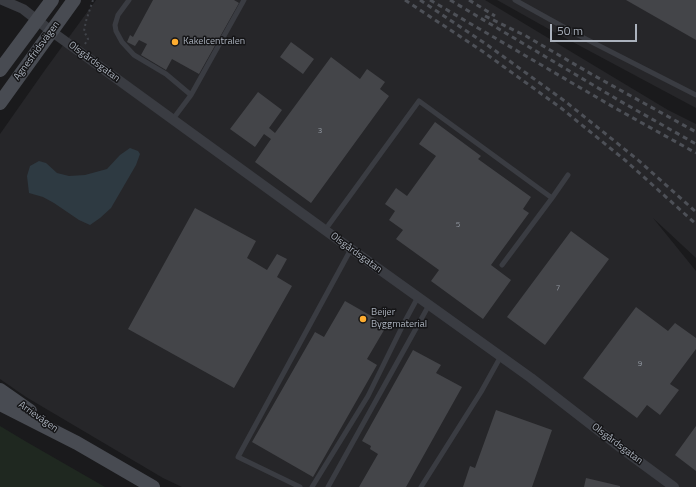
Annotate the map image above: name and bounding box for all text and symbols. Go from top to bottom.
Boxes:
scale bar [552,16,639,42]
street label: Agnesfridsvägen [12,19,62,83]
text: 50 m [557,21,583,40]
place label: Kakelcentralen [183,36,245,48]
marker: Kakelcentralen [170,37,180,47]
street label: Olsgårdsgatan [66,39,122,85]
house number: 3 [318,126,322,136]
house number: 5 [456,220,460,230]
street label: Olsgårdsgatan [328,230,384,276]
house number: 7 [556,283,560,293]
place label: Beijer Byggmaterial [371,307,427,330]
marker: Beijer Byggmaterial [358,314,368,324]
house number: 9 [638,359,642,369]
street label: Arrievägen [16,399,60,435]
street label: Olsgårdsgatan [589,421,645,467]

